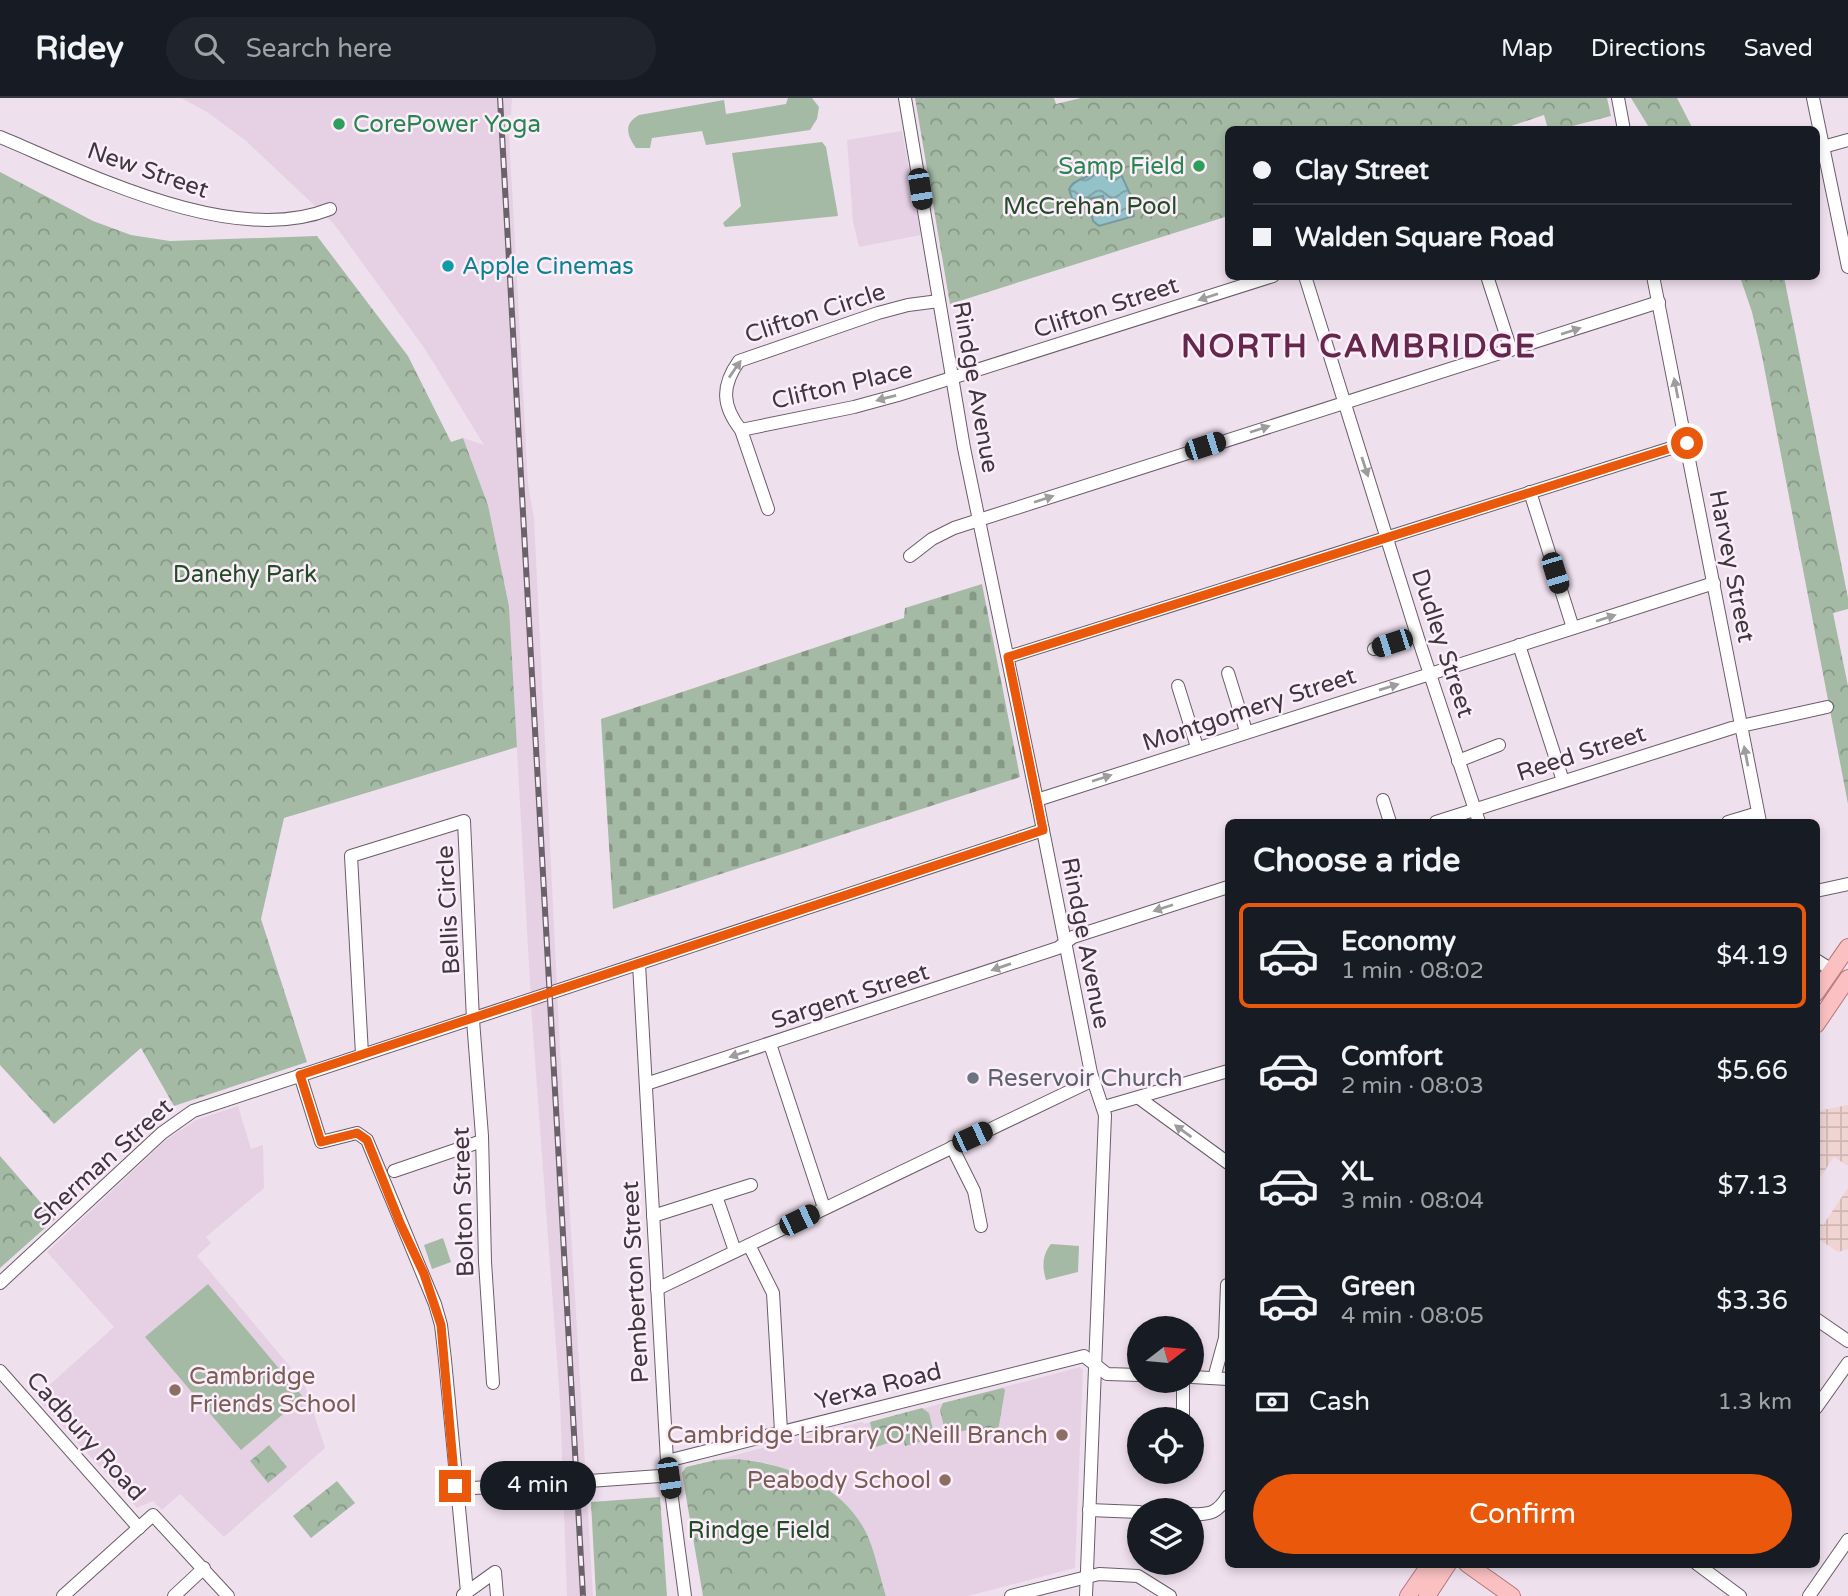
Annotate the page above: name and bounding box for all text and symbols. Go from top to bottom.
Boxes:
search box [166,17,656,80]
text: Ridey [35,29,124,68]
icon: search [190,29,228,67]
text: Search here [246,33,392,64]
text: Map [1501,34,1553,63]
text: Directions [1591,34,1706,63]
text: Saved [1744,34,1813,63]
place label: CorePower Yoga [353,110,541,139]
marker: CorePower Yoga [331,116,347,132]
street label: New Street [83,136,212,205]
place label: Samp Field [1058,152,1185,181]
text: Clay Street [1295,155,1429,186]
marker: Samp Field [1191,158,1207,174]
car [907,167,934,211]
park label: McCrehan Pool [1003,192,1177,221]
text: Walden Square Road [1295,222,1554,253]
place label: Apple Cinemas [462,252,634,281]
marker: Apple Cinemas [440,258,456,274]
street label: Clifton Street [1030,270,1182,345]
street label: Clifton Circle [741,277,889,350]
one-way arrow [1197,292,1218,303]
street label: Rindge Avenue [946,299,1005,475]
one-way arrow [1560,325,1581,336]
district label: NORTH CAMBRIDGE [1181,328,1537,366]
street label: Clifton Place [769,355,915,416]
one-way arrow [728,360,742,378]
one-way arrow [1670,377,1681,399]
one-way arrow [876,394,897,404]
one-way arrow [1250,423,1271,434]
route start [1671,427,1703,459]
car [1182,430,1229,462]
one-way arrow [1361,457,1371,478]
street label: Harvey Street [1703,487,1760,645]
one-way arrow [1033,493,1054,504]
car [1539,550,1572,596]
park label: Danehy Park [173,560,317,589]
street label: Dudley Street [1405,565,1480,721]
one-way arrow [1595,612,1616,622]
car [1369,627,1416,659]
street label: Montgomery Street [1139,661,1360,758]
one-way arrow [1378,681,1399,691]
street label: Reed Street [1513,719,1649,788]
one-way arrow [1741,745,1752,767]
one-way arrow [1092,772,1113,783]
text: Choose a ride [1253,842,1460,880]
street label: Bellis Circle [431,844,466,975]
street label: Rindge Avenue [1055,855,1116,1031]
one-way arrow [1153,903,1174,914]
icon: car [1257,924,1320,987]
text: Economy [1341,926,1456,957]
text: $4.19 [1716,940,1788,971]
street label: Sargent Street [768,957,933,1036]
text: 1 min · 08:02 [1341,957,1484,985]
one-way arrow [990,962,1011,973]
icon: car [1257,1039,1320,1102]
text: Comfort [1341,1041,1443,1072]
one-way arrow [728,1050,749,1060]
text: $5.66 [1716,1055,1788,1086]
place label: Reservoir Church [987,1064,1183,1093]
marker: Reservoir Church [965,1070,981,1086]
text: 2 min · 08:03 [1341,1072,1484,1100]
street label: Sherman Street [28,1092,179,1232]
car [949,1119,996,1155]
one-way arrow [1174,1124,1193,1138]
street label: Bolton Street [446,1126,481,1278]
icon: car [1257,1154,1320,1217]
text: XL [1341,1156,1373,1187]
text: $7.13 [1718,1170,1788,1201]
street label: Pemberton Street [616,1180,655,1384]
text: 3 min · 08:04 [1341,1187,1484,1215]
car [776,1201,823,1239]
icon: car [1257,1269,1320,1332]
text: Green [1341,1271,1416,1302]
text: $3.36 [1716,1285,1788,1316]
text: 4 min · 08:05 [1341,1302,1484,1330]
north arrow [1127,1316,1204,1393]
map controls [1127,1316,1204,1575]
street label: Yerxa Road [812,1357,944,1416]
place label: Cambridge Friends School [189,1362,357,1419]
street label: Cadbury Road [20,1366,151,1507]
marker: Cambridge Friends School [167,1382,183,1398]
icon: cash [1253,1383,1291,1421]
text: Cash [1309,1386,1370,1417]
text: 1.3 km [1718,1388,1792,1416]
button: locate [1127,1407,1204,1484]
place label: Cambridge Library O'Neill Branch [667,1421,1048,1450]
marker: Cambridge Library O'Neill Branch [1054,1427,1070,1443]
car [656,1456,683,1500]
callout: 4 min [480,1462,595,1510]
place label: Peabody School [747,1466,931,1495]
route end [439,1470,471,1502]
text: 4 min [507,1471,569,1499]
marker: Peabody School [937,1472,953,1488]
button: Confirm [1253,1474,1792,1554]
button: layers [1127,1498,1204,1575]
park label: Rindge Field [688,1516,830,1545]

